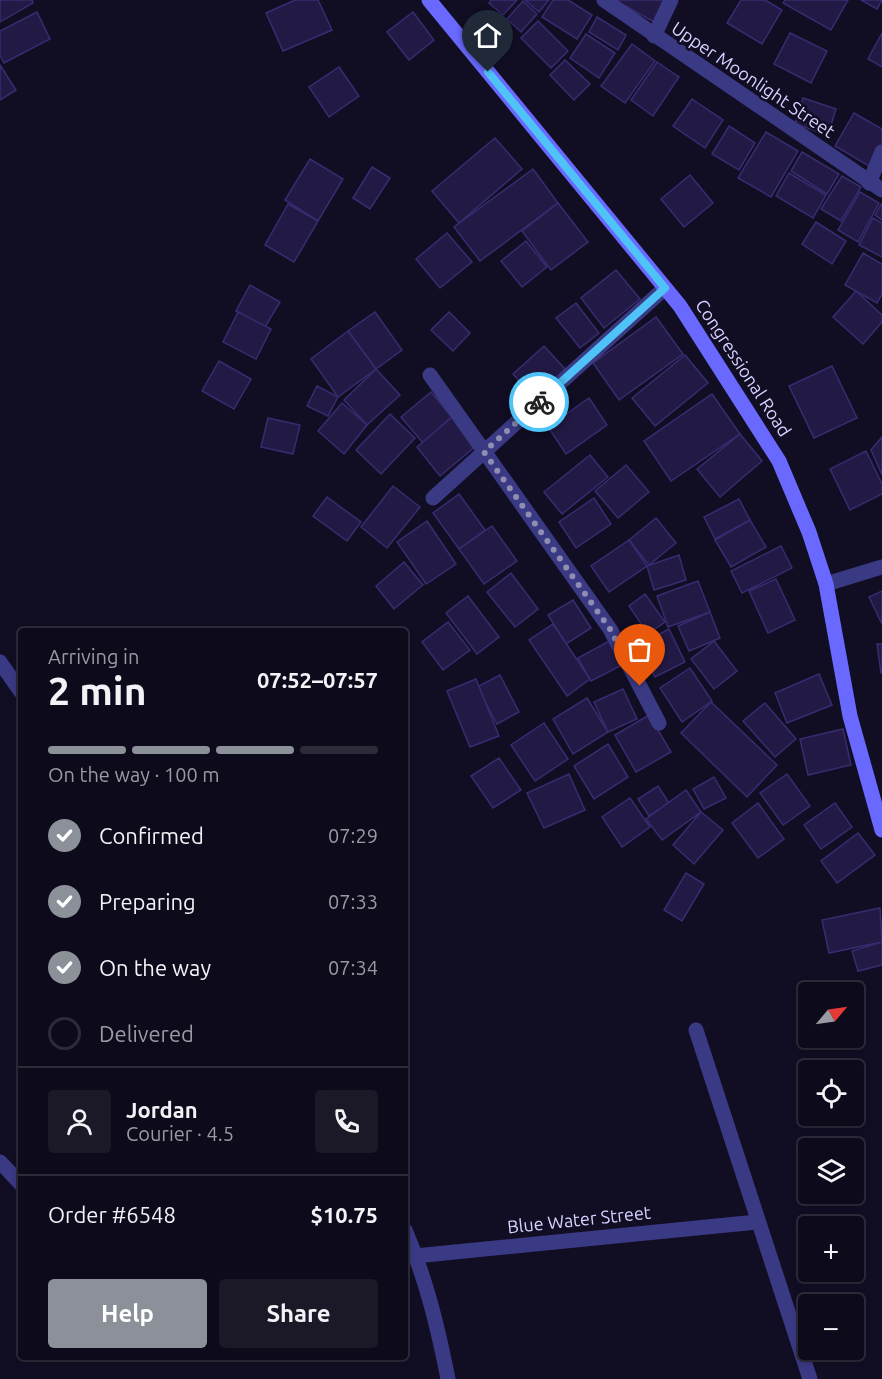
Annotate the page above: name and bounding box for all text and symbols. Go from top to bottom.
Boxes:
pin [462,10,513,72]
street label: Upper Moonlight Street [668,17,839,141]
icon: home [471,19,504,52]
street label: Congressional Road [692,295,796,440]
courier [509,372,569,432]
icon: bike [523,386,556,419]
pin [614,624,665,686]
icon: bag [623,633,656,666]
text: Arriving in [48,645,139,668]
text: 07:52–07:57 [257,667,378,692]
text: 2 min [48,669,147,712]
text: On the way · 100 m [48,763,220,786]
icon: check [48,819,81,852]
text: Confirmed [99,823,204,848]
text: 07:29 [328,824,378,847]
icon: check [48,885,81,918]
text: Preparing [99,889,196,914]
text: 07:33 [328,890,378,913]
icon: check [48,951,81,984]
text: On the way [99,955,211,980]
text: 07:34 [328,956,378,979]
north arrow [798,982,864,1048]
map controls [798,982,864,1360]
text: Delivered [99,1021,194,1046]
button: locate [798,1060,864,1126]
button: person [48,1090,111,1153]
button: phone [315,1090,378,1153]
text: Jordan [126,1097,198,1122]
text: Courier · 4.5 [126,1122,234,1145]
button: layers [798,1138,864,1204]
text: Order #6548 [48,1202,176,1227]
text: $10.75 [311,1202,378,1227]
street label: Blue Water Street [506,1202,652,1236]
button: + [798,1216,864,1282]
button: Help [48,1279,207,1348]
button: Share [219,1279,378,1348]
button: − [798,1294,864,1360]

